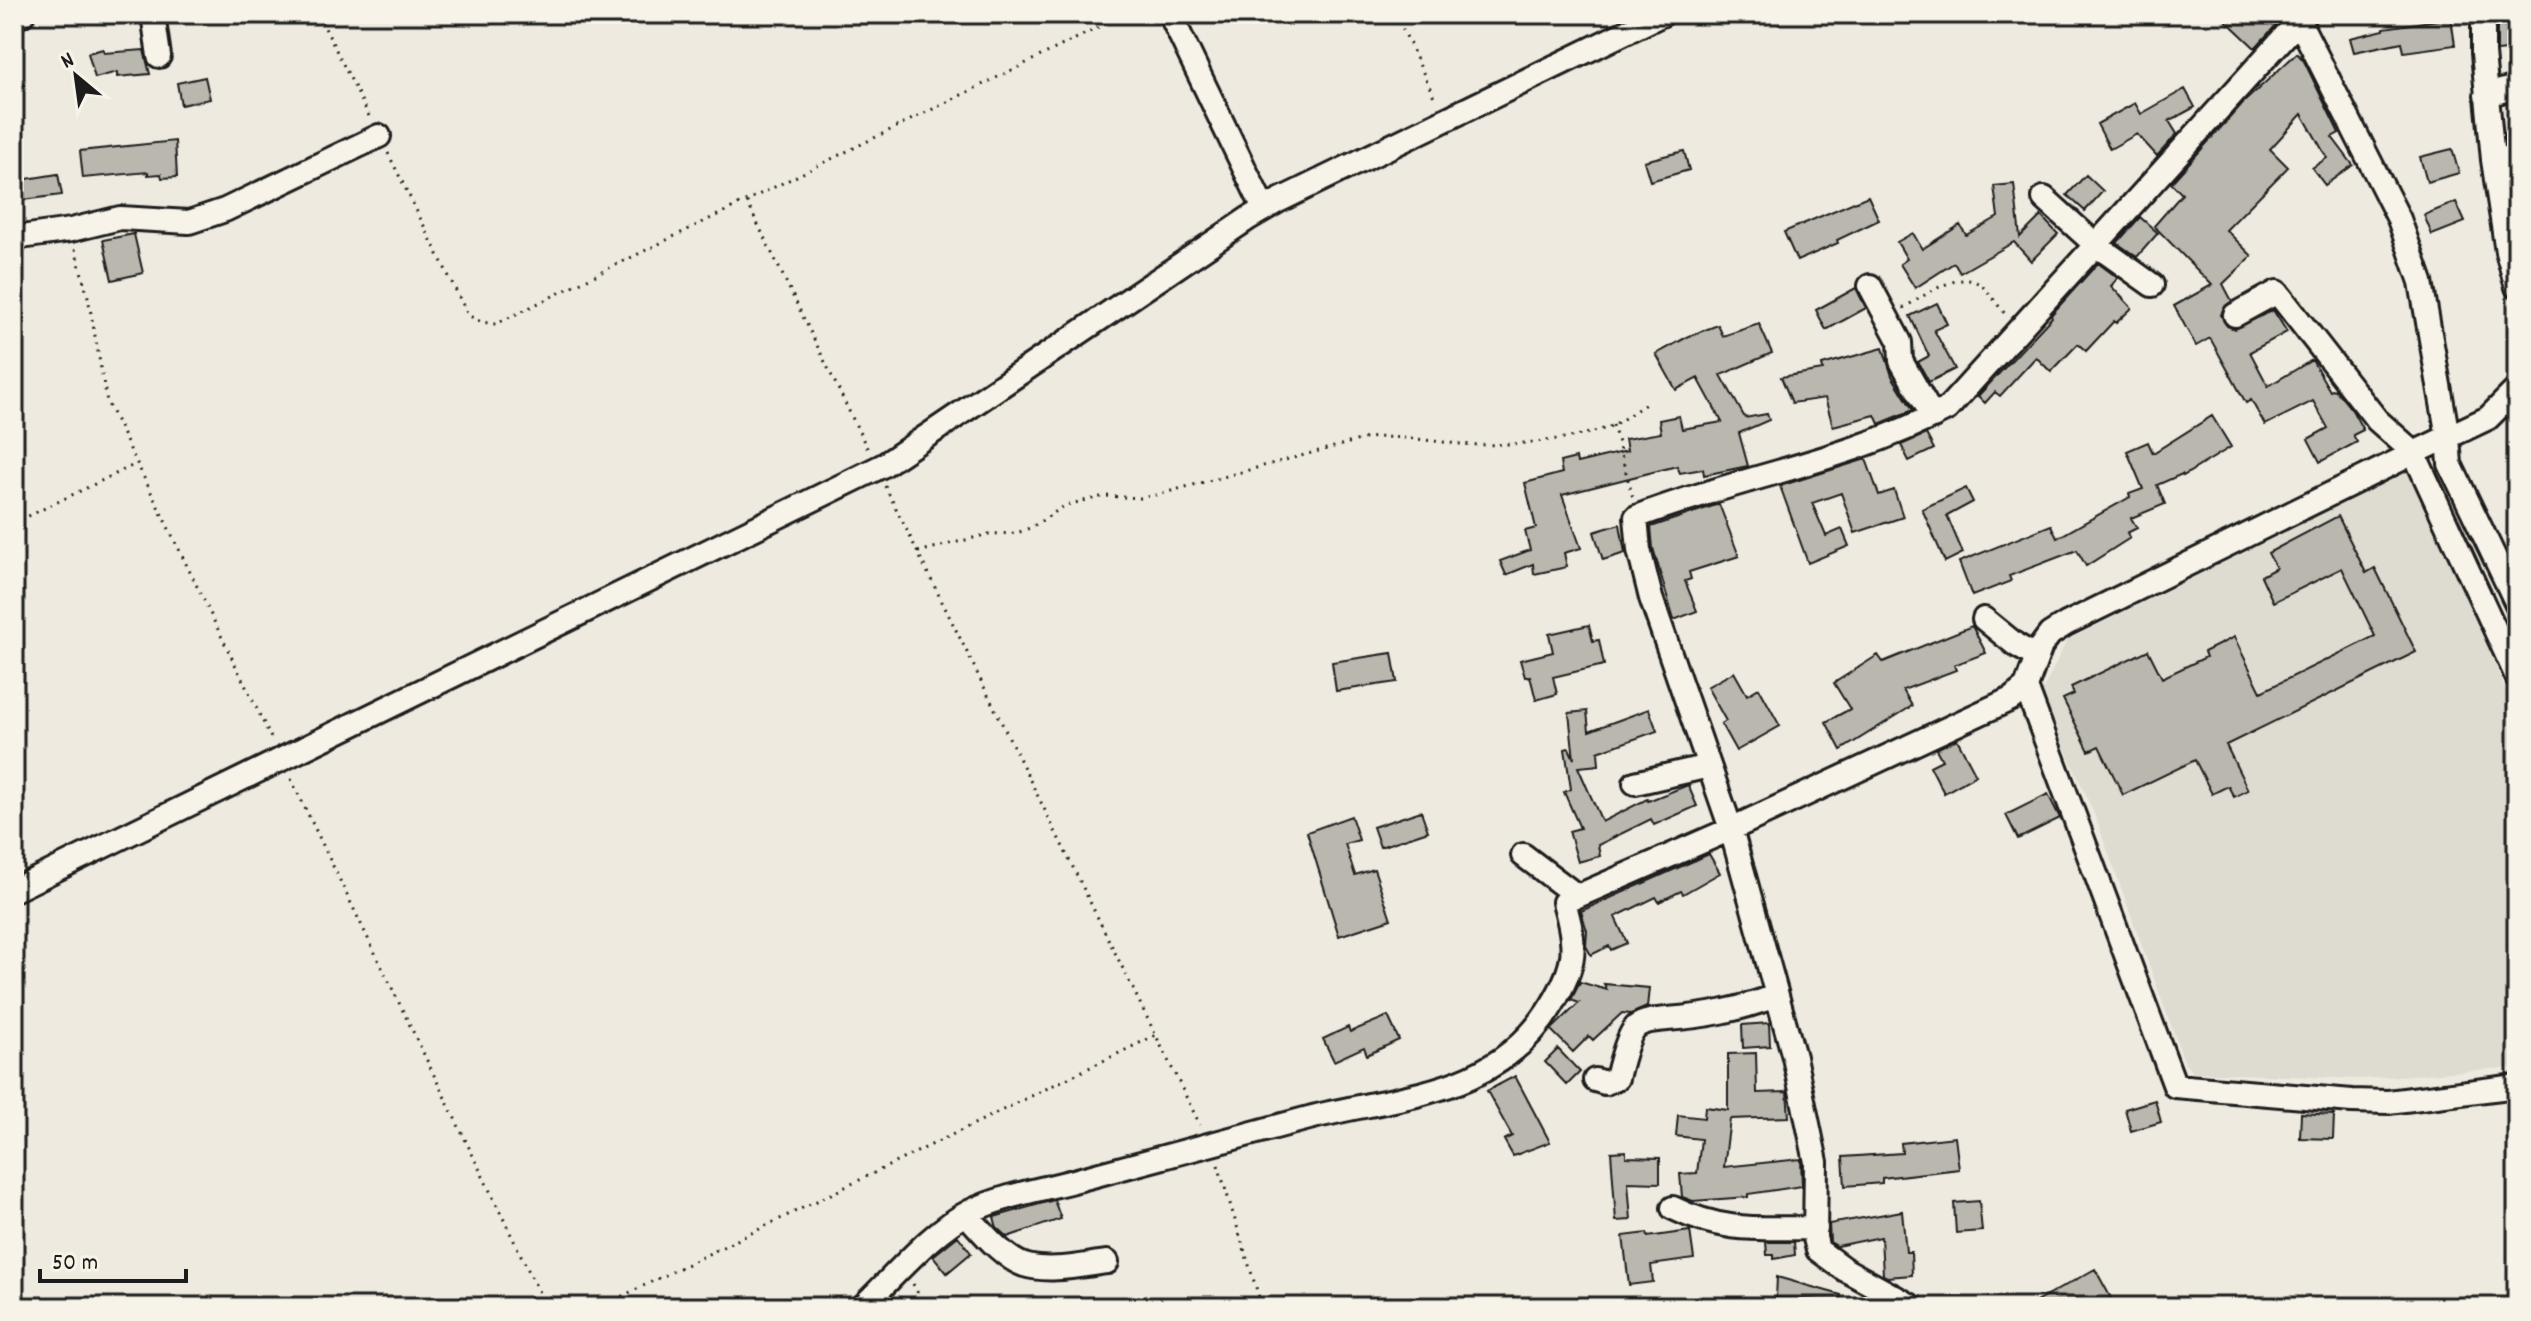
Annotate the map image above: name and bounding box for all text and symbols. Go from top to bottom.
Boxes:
north arrow [36,36,116,116]
text: N [56,45,80,78]
scale bar [40,1233,186,1283]
text: 50 m [52,1247,98,1281]

